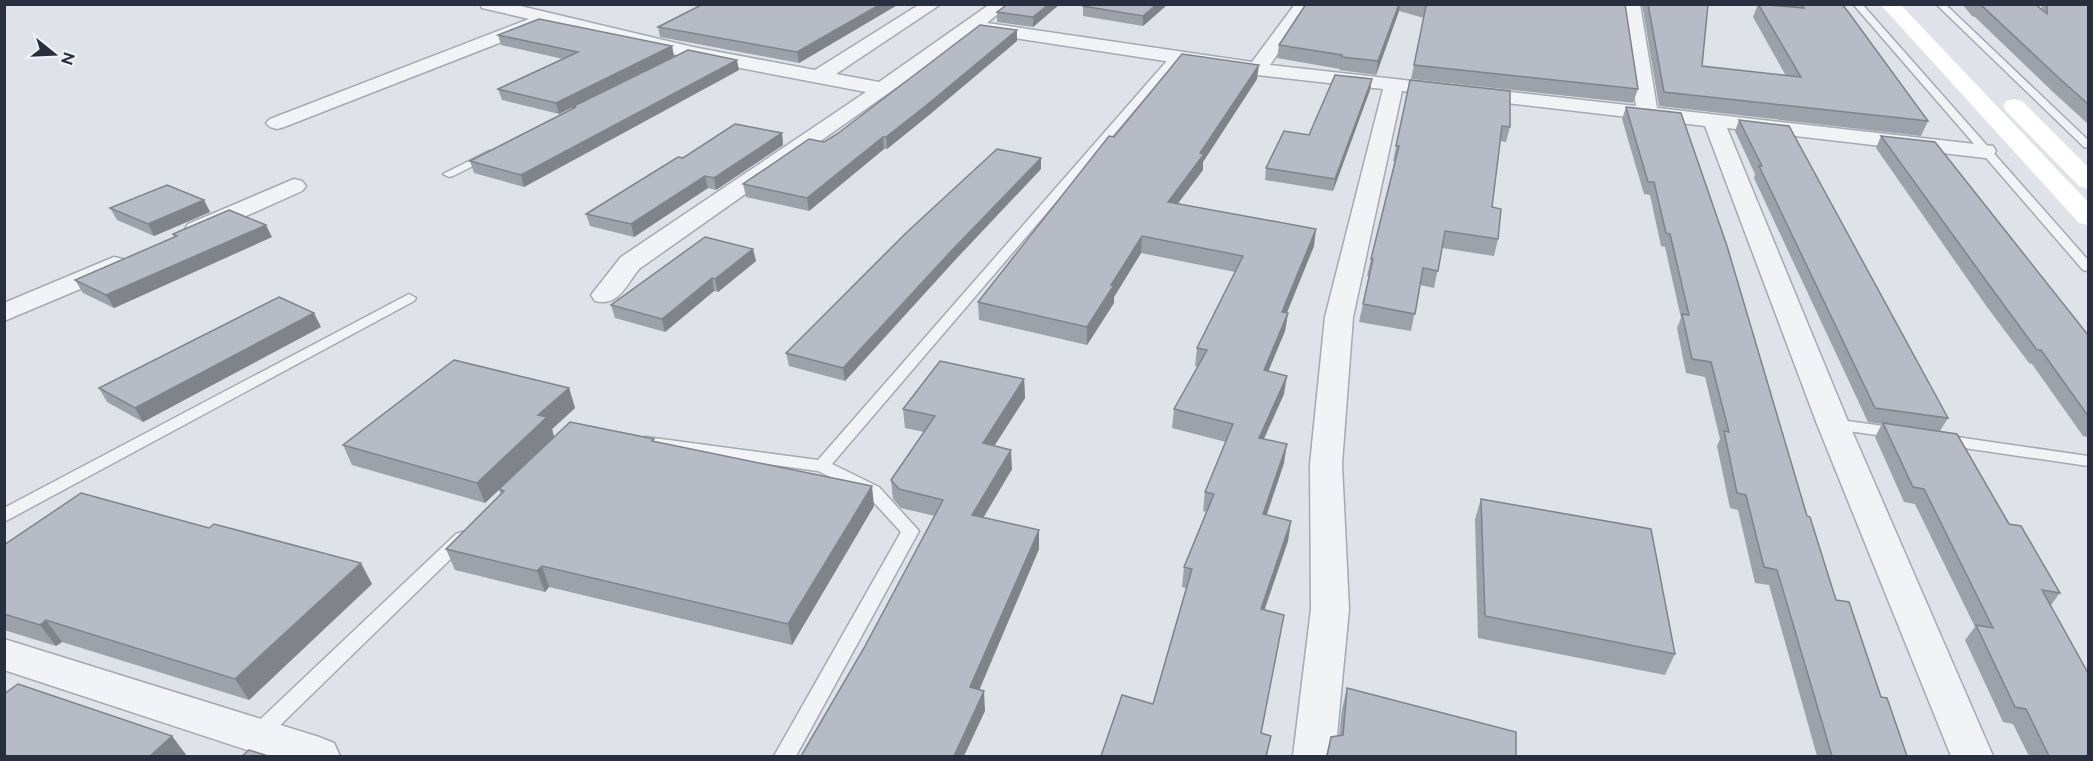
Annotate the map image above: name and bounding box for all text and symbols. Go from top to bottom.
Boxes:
north arrow [24,24,84,84]
text: N [57,50,79,67]

